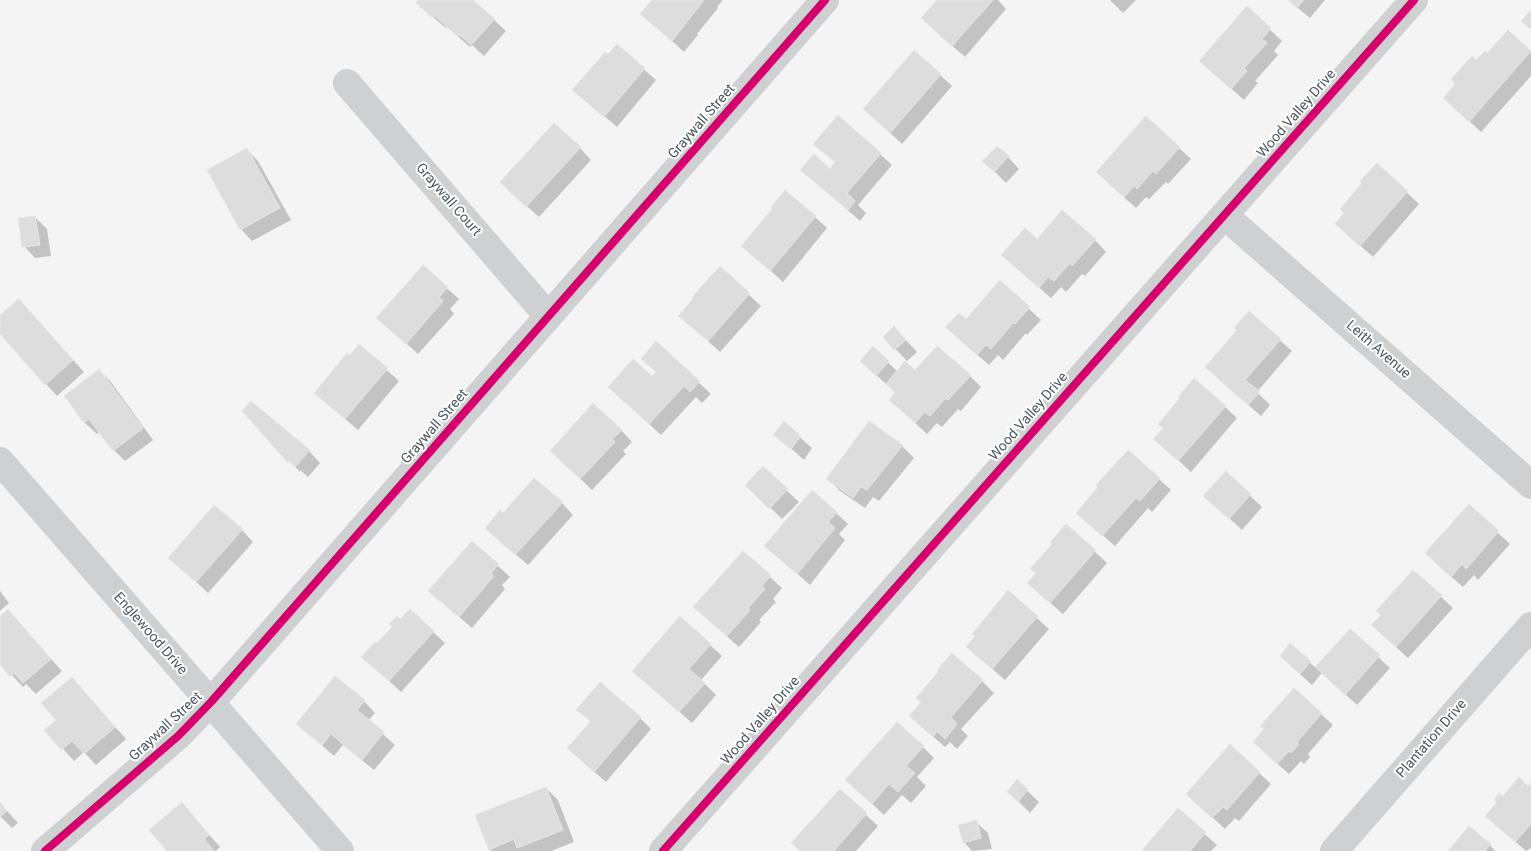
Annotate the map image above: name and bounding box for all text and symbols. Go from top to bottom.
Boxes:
street label: Wood Valley Drive [1254,66,1340,162]
street label: Graywall Street [665,81,739,163]
street label: Graywall Court [412,160,484,240]
street label: Leith Avenue [1342,317,1414,383]
street label: Wood Valley Drive [986,369,1072,465]
street label: Graywall Street [398,386,472,468]
street label: Englewood Drive [110,589,190,679]
street label: Wood Valley Drive [718,673,804,769]
street label: Graywall Street [126,689,206,765]
street label: Plantation Drive [1393,696,1471,782]

